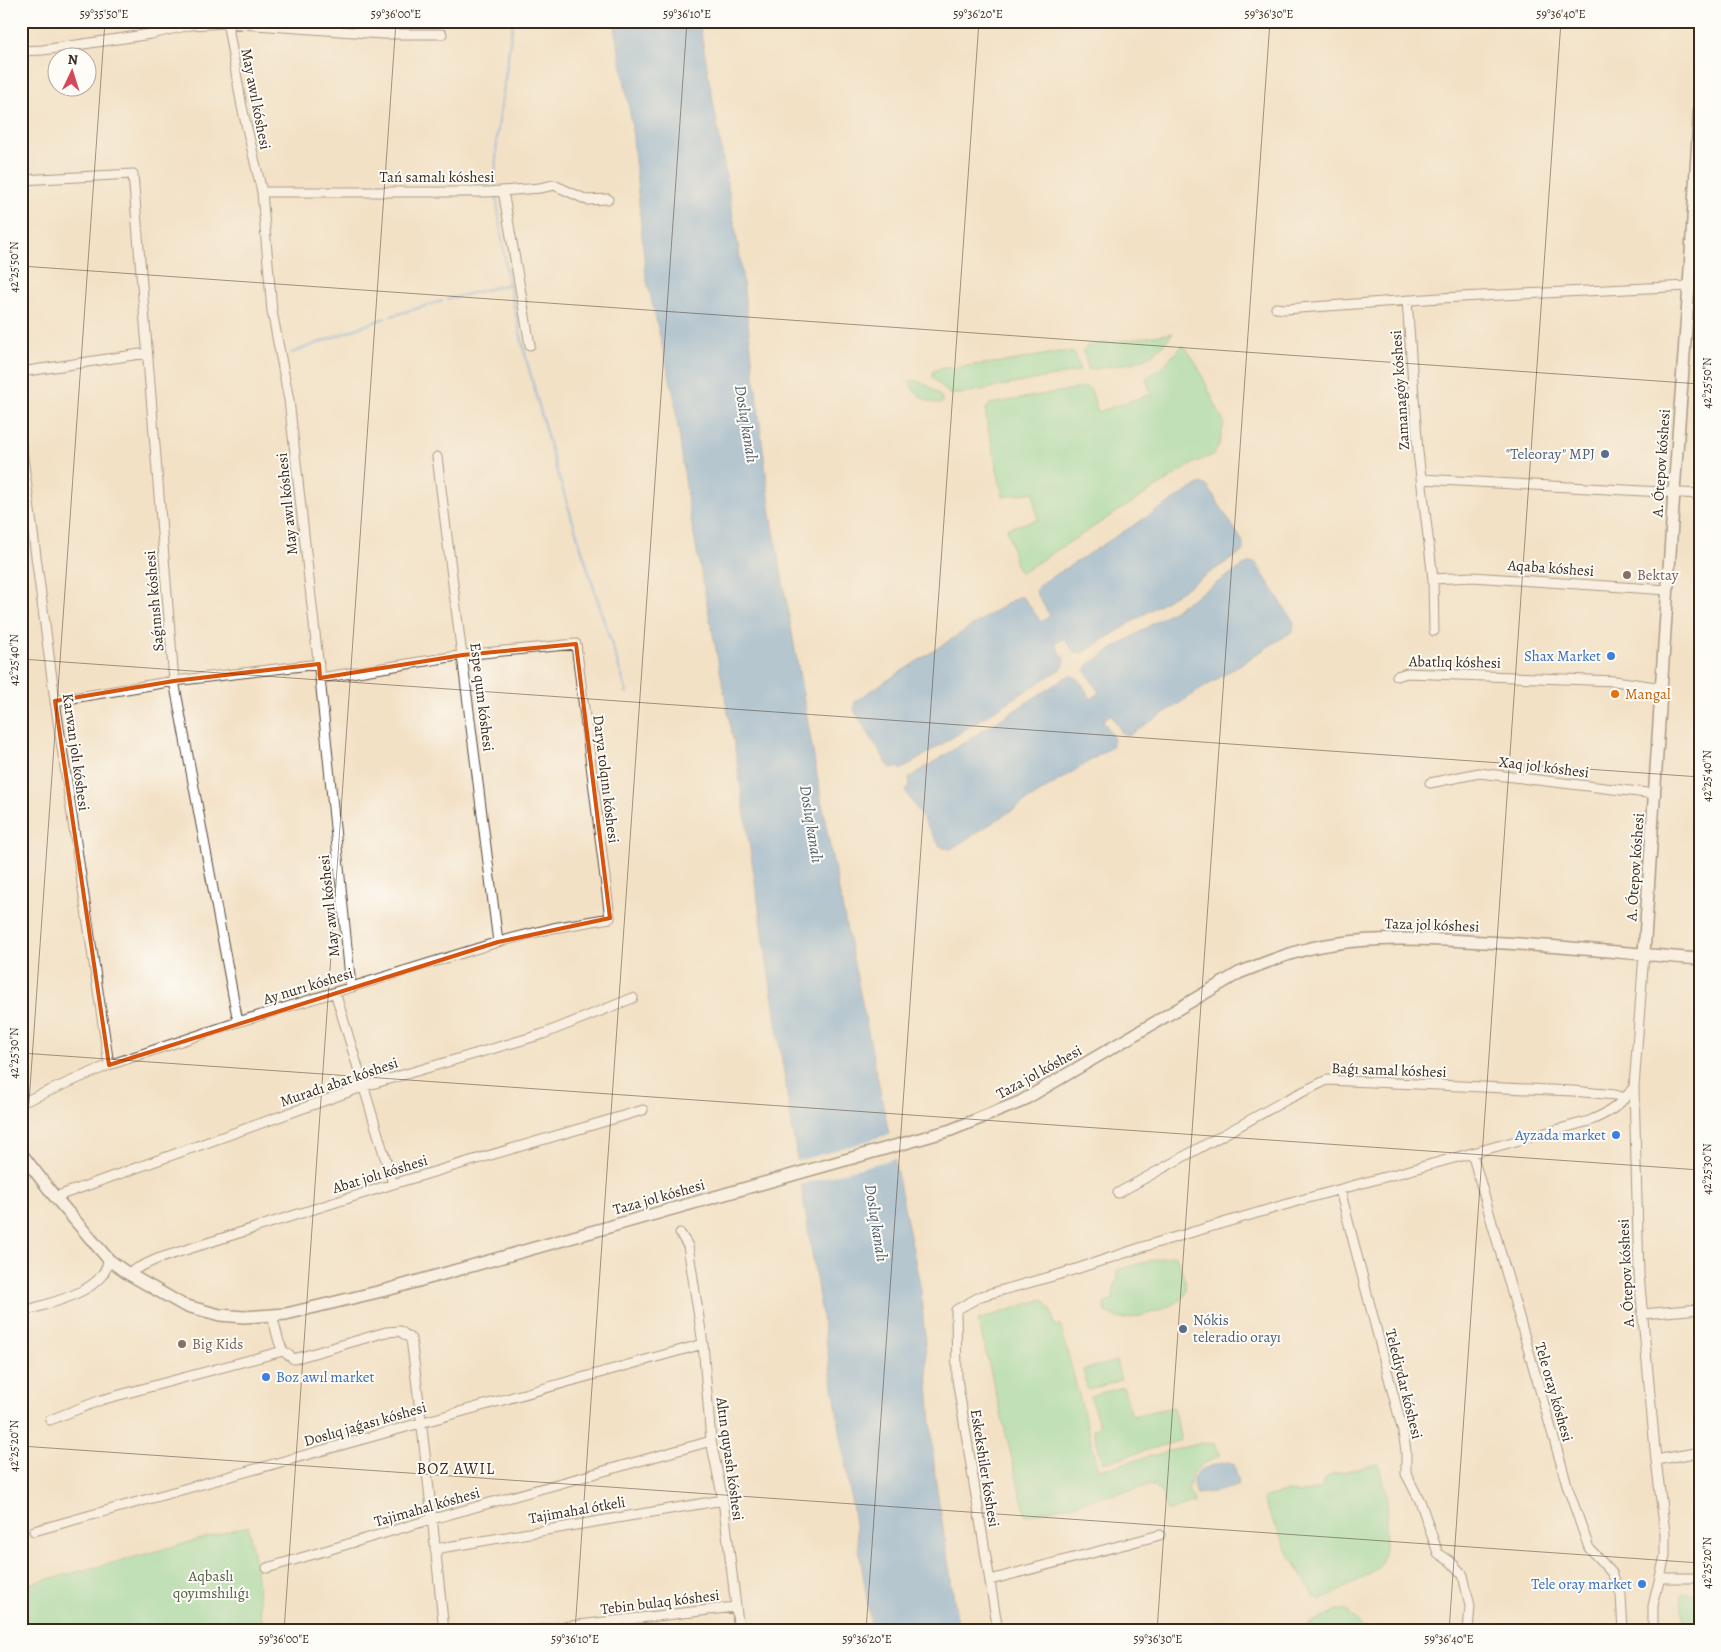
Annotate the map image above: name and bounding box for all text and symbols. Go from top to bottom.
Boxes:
text: 59°35'50"E [80,6,128,22]
text: 59°36'00"E [371,6,421,22]
text: 59°36'10"E [663,6,711,22]
text: 59°36'20"E [953,6,1003,22]
text: 59°36'30"E [1245,6,1293,22]
text: 59°36'40"E [1536,6,1586,22]
street label: May awıl kóshesi [236,47,276,151]
north arrow [48,48,98,98]
text: N [67,50,79,69]
street label: Tań samalı kóshesi [380,167,494,187]
text: 42°25'50"N [6,241,22,293]
street label: Zamanagóy kóshesi [1386,329,1414,451]
text: 42°25'50"N [1699,357,1715,409]
water label: Doslıq kanalı [729,384,763,464]
street label: A. Ótepov kóshesi [1647,408,1675,519]
place label: "Teleoray" MPJ [1506,444,1595,464]
marker: "Teleoray" MPJ [1599,448,1611,460]
street label: May awıl kóshesi [272,452,302,556]
street label: Saǵınısh kóshesi [140,550,168,652]
street label: Aqaba kóshesi [1506,555,1595,581]
place label: Bektay [1637,565,1679,585]
marker: Bektay [1621,569,1633,581]
text: 42°25'40"N [6,634,22,686]
street label: Espe qum kóshesi [465,641,499,753]
place label: Shax Market [1524,646,1601,666]
marker: Shax Market [1605,650,1617,662]
street label: Abatlıq kóshesi [1408,651,1501,673]
place label: Mangal [1625,684,1671,704]
marker: Mangal [1609,688,1621,700]
street label: Karwan jolı kóshesi [58,692,94,812]
street label: Darya tolqını kóshesi [588,714,624,844]
text: 42°25'40"N [1699,750,1715,802]
street label: Xaq jol kóshesi [1498,752,1590,782]
water label: Doslıq kanalı [794,784,828,864]
street label: A. Ótepov kóshesi [1621,812,1649,923]
street label: May awıl kóshesi [314,854,344,958]
street label: Taza jol kóshesi [1384,913,1480,937]
street label: Ay nurı kóshesi [260,963,355,1009]
text: 42°25'30"N [6,1027,22,1079]
street label: Taza jol kóshesi [993,1040,1085,1104]
street label: Muradı abat kóshesi [277,1052,401,1112]
street label: Baǵı samal kóshesi [1331,1058,1447,1082]
place label: Ayzada market [1514,1125,1606,1145]
marker: Ayzada market [1610,1129,1622,1141]
text: 42°25'30"N [1699,1143,1715,1195]
street label: Abat jolı kóshesi [329,1150,430,1198]
street label: Taza jol kóshesi [611,1174,707,1220]
water label: Doslıq kanalı [859,1183,893,1263]
street label: A. Ótepov kóshesi [1613,1218,1639,1329]
place label: Nókis teleradio orayı [1193,1310,1281,1347]
marker: Nókis teleradio orayı [1177,1323,1189,1335]
street label: Telediydar kóshesi [1381,1327,1427,1441]
place label: Big Kids [192,1334,243,1354]
marker: Big Kids [176,1338,188,1350]
street label: Tele oray kóshesi [1530,1340,1578,1444]
place label: Boz awıl market [276,1367,374,1387]
marker: Boz awıl market [260,1371,272,1383]
street label: Altın quyash kóshesi [711,1395,749,1522]
street label: Doslıq jaǵası kóshesi [301,1397,429,1451]
street label: Eskekshiler kóshesi [966,1408,1004,1528]
text: 42°25'20"N [6,1420,22,1472]
district label: BOZ AWIL [417,1458,495,1480]
street label: Tajimahal kóshesi [372,1482,482,1532]
street label: Tajimahal ótkeli [527,1492,627,1528]
text: 42°25'20"N [1699,1537,1715,1589]
park label: Aqbaslı qoyımshılıǵı [173,1566,249,1603]
place label: Tele oray market [1531,1574,1632,1594]
marker: Tele oray market [1636,1578,1648,1590]
street label: Tebin bulaq kóshesi [599,1585,721,1619]
text: 59°36'00"E [259,1631,309,1647]
text: 59°36'10"E [551,1631,599,1647]
text: 59°36'20"E [842,1631,892,1647]
text: 59°36'30"E [1134,1631,1182,1647]
text: 59°36'40"E [1424,1631,1474,1647]

